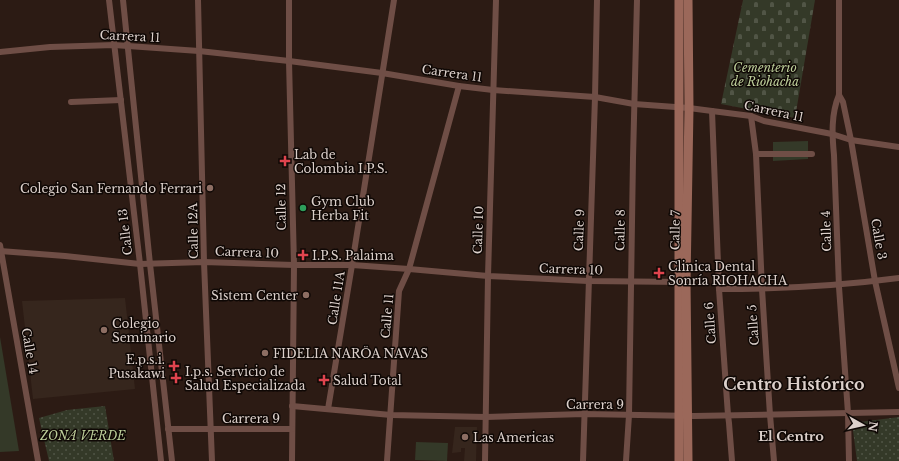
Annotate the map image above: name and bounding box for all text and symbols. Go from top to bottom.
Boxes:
street label: Carrera 11 [99,27,161,45]
park label: Cementerio de Riohacha [731,60,799,89]
street label: Carrera 11 [421,61,483,85]
street label: Carrera 11 [743,97,805,125]
place label: Lab de Colombia I.P.S. [294,147,388,176]
marker: Lab de Colombia I.P.S. [279,155,291,167]
place label: Colegio San Fernando Ferrari [20,181,202,196]
marker: Colegio San Fernando Ferrari [205,183,215,193]
street label: Calle 12 [273,183,289,231]
place label: Gym Club Herba Fit [311,194,375,223]
street label: Calle 12A [185,202,201,259]
marker: Gym Club Herba Fit [298,203,308,213]
street label: Calle 10 [470,206,486,254]
street label: Calle 13 [115,208,135,256]
street label: Calle 9 [571,209,587,251]
street label: Calle 8 [612,209,628,251]
street label: Calle 7 [667,209,683,250]
street label: Calle 4 [818,210,834,252]
street label: Calle 3 [868,217,890,261]
street label: Carrera 10 [215,243,279,261]
place label: I.P.S. Palaima [312,248,394,263]
marker: I.P.S. Palaima [297,249,309,261]
place label: Clinica Dental Sonría RIOHACHA [668,259,788,288]
street label: Carrera 10 [539,260,603,278]
marker: Clinica Dental Sonría RIOHACHA [653,267,665,279]
street label: Calle 11A [324,269,348,326]
place label: Sistem Center [211,288,298,303]
marker: Sistem Center [301,290,311,300]
street label: Calle 11 [378,293,396,339]
street label: Calle 6 [701,301,719,345]
street label: Calle 5 [744,304,762,346]
place label: Colegio Seminario [112,316,176,345]
marker: Colegio Seminario [99,325,109,335]
street label: Calle 14 [19,327,41,375]
place label: FIDELIA NARÖA NAVAS [273,345,428,361]
marker: FIDELIA NARÖA NAVAS [260,348,270,358]
place label: E.p.s.i. Pusakawi [109,352,165,381]
marker: E.p.s.i. Pusakawi [168,360,180,372]
place label: I.p.s. Servicio de Salud Especializada [185,364,306,393]
marker: I.p.s. Servicio de Salud Especializada [170,372,182,384]
place label: Salud Total [333,373,402,388]
marker: Salud Total [318,374,330,386]
district label: Centro Histórico [723,374,865,394]
street label: Carrera 9 [566,397,624,412]
north arrow [843,405,883,445]
street label: Carrera 9 [222,411,280,426]
text: N [865,420,881,433]
park label: ZONA VERDE [39,428,126,443]
district label: El Centro [758,428,824,445]
place label: Las Americas [473,430,554,445]
marker: Las Americas [460,432,470,442]

